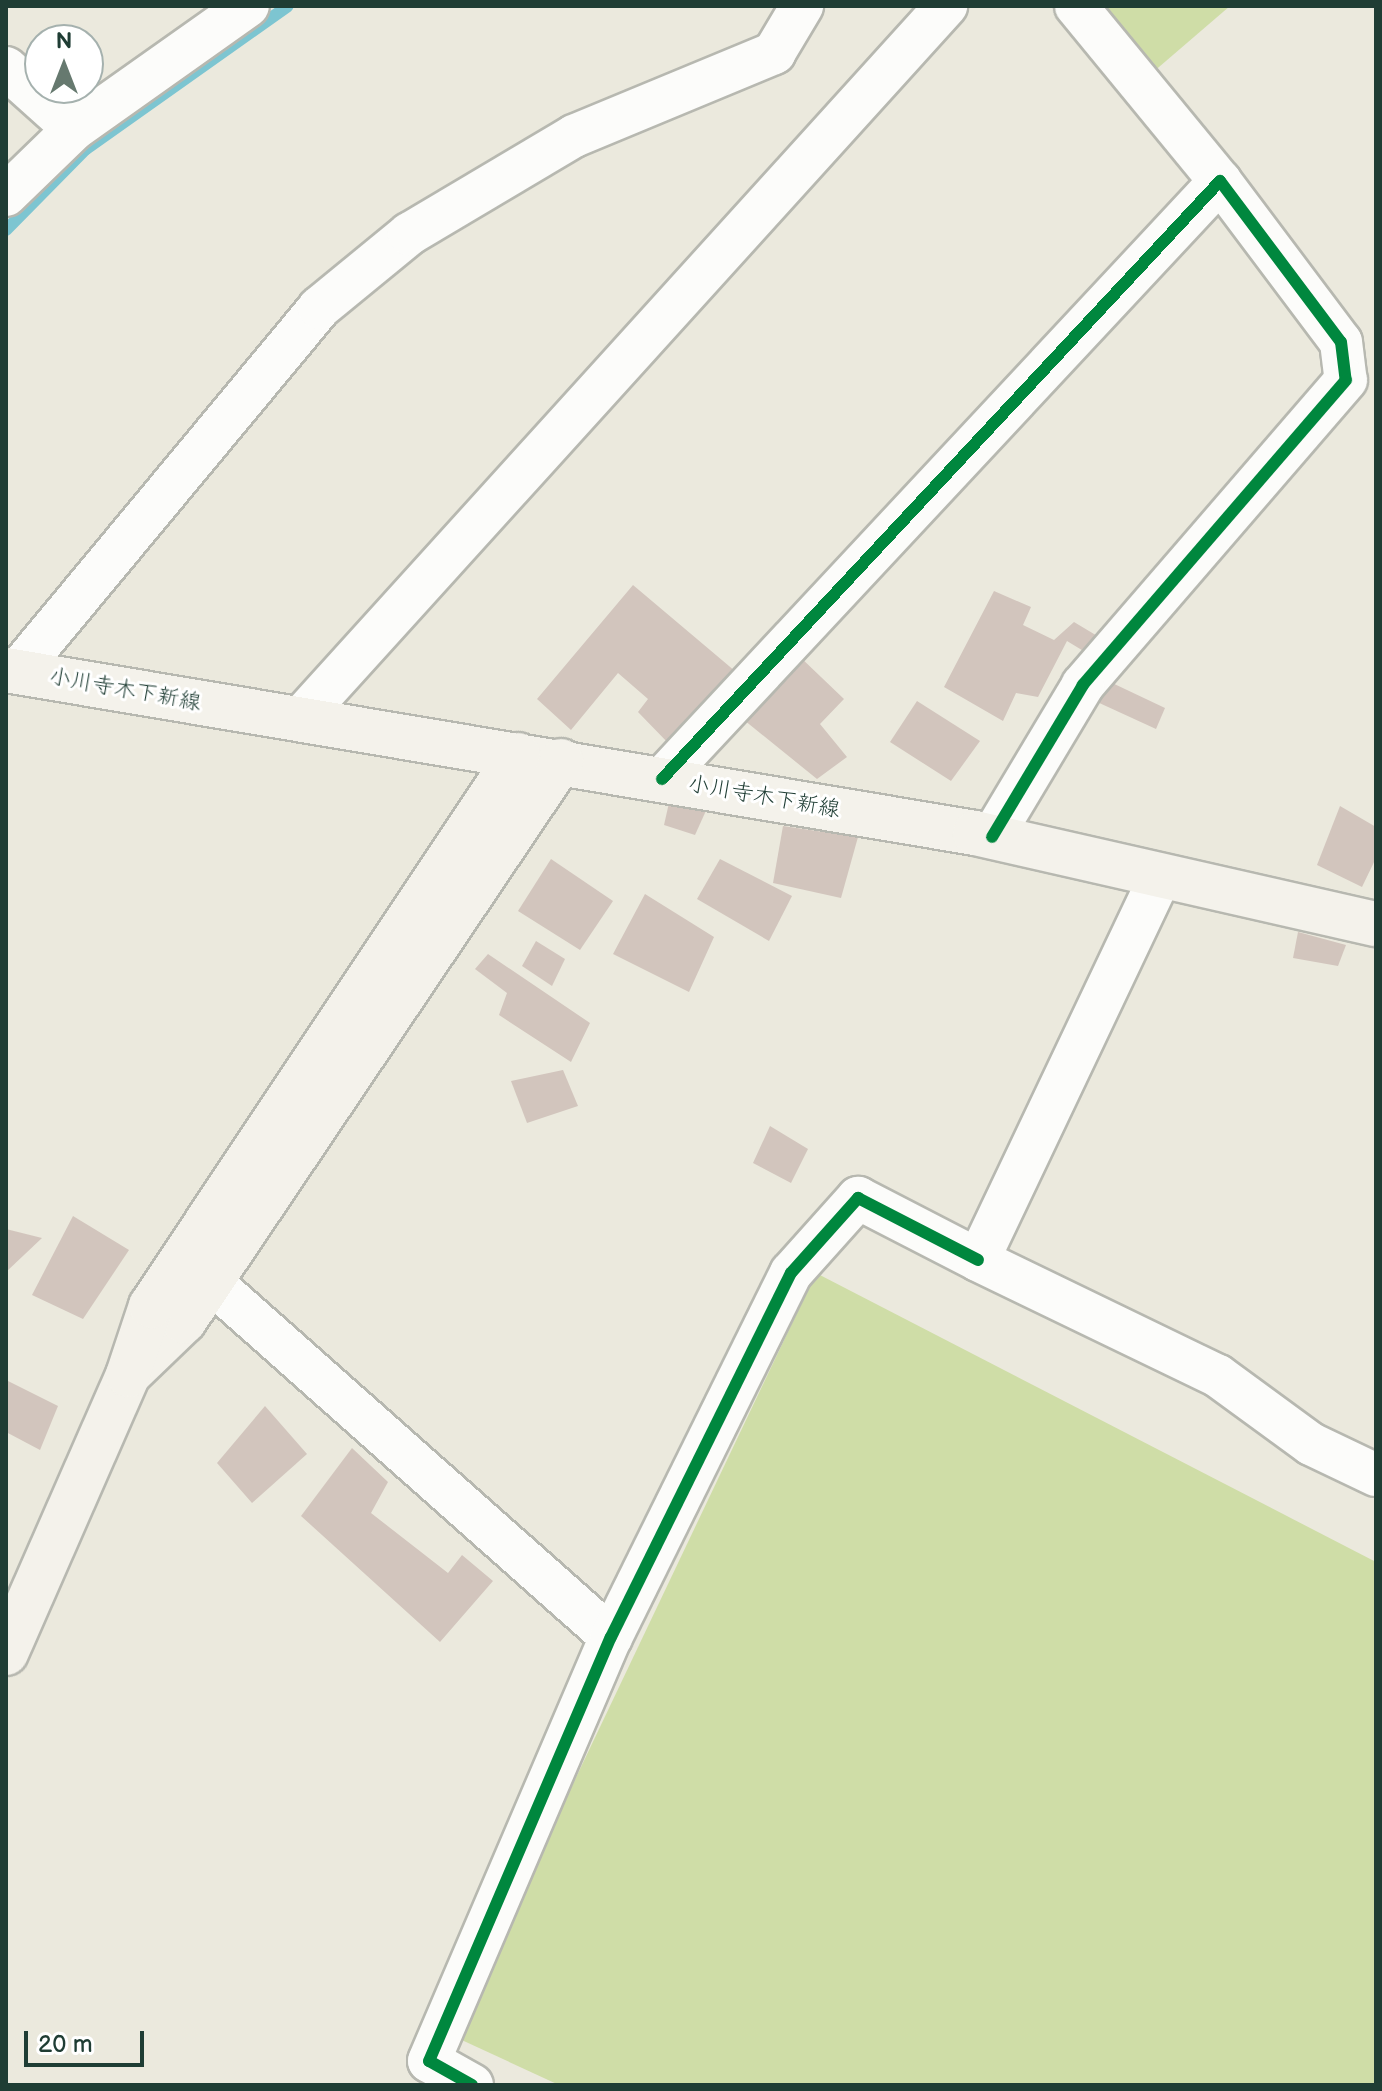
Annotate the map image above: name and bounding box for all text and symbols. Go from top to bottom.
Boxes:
north arrow [24,24,104,104]
text: N [56,28,72,55]
street label: 小川寺木下新線 [47,664,203,716]
street label: 小川寺木下新線 [686,771,842,823]
scale bar [28,2015,148,2065]
text: 20 m [38,2030,93,2059]

